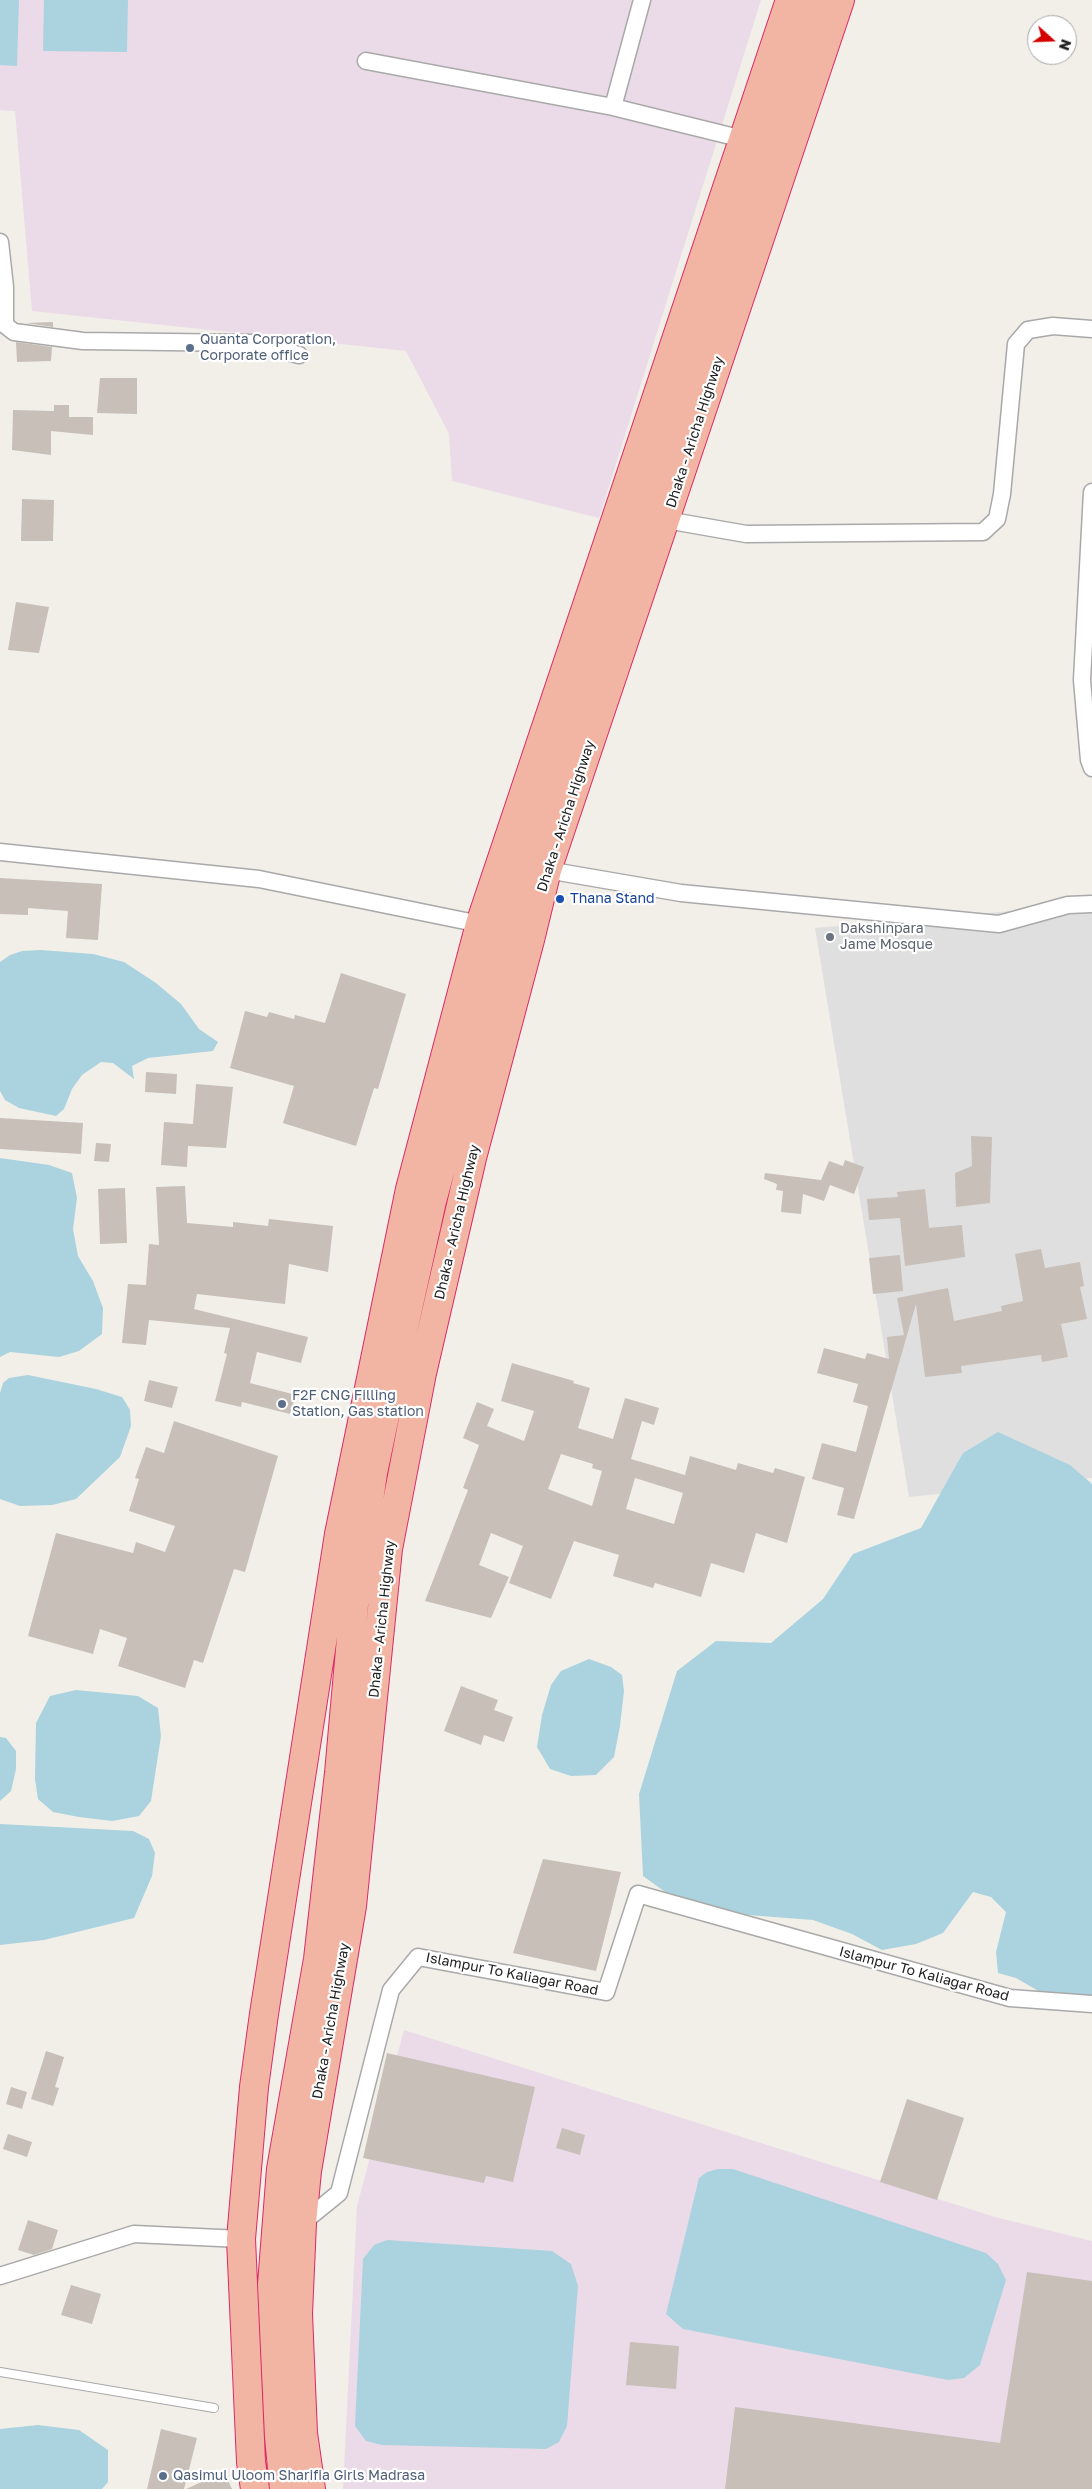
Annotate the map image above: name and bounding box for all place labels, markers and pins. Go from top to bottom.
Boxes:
place label: Quanta Corporation, Corporate office [200,332,336,364]
marker: Quanta Corporation, Corporate office [184,342,196,354]
place label: Thana Stand [570,891,655,907]
marker: Thana Stand [554,893,566,905]
place label: Dakshinpara Jame Mosque [840,921,933,954]
marker: Dakshinpara Jame Mosque [824,931,836,943]
place label: F2F CNG Filling Station, Gas station [292,1388,424,1420]
marker: F2F CNG Filling Station, Gas station [276,1398,288,1410]
place label: Qasimul Uloom Sharifia Girls Madrasa [173,2468,425,2484]
marker: Qasimul Uloom Sharifia Girls Madrasa [157,2470,169,2482]

